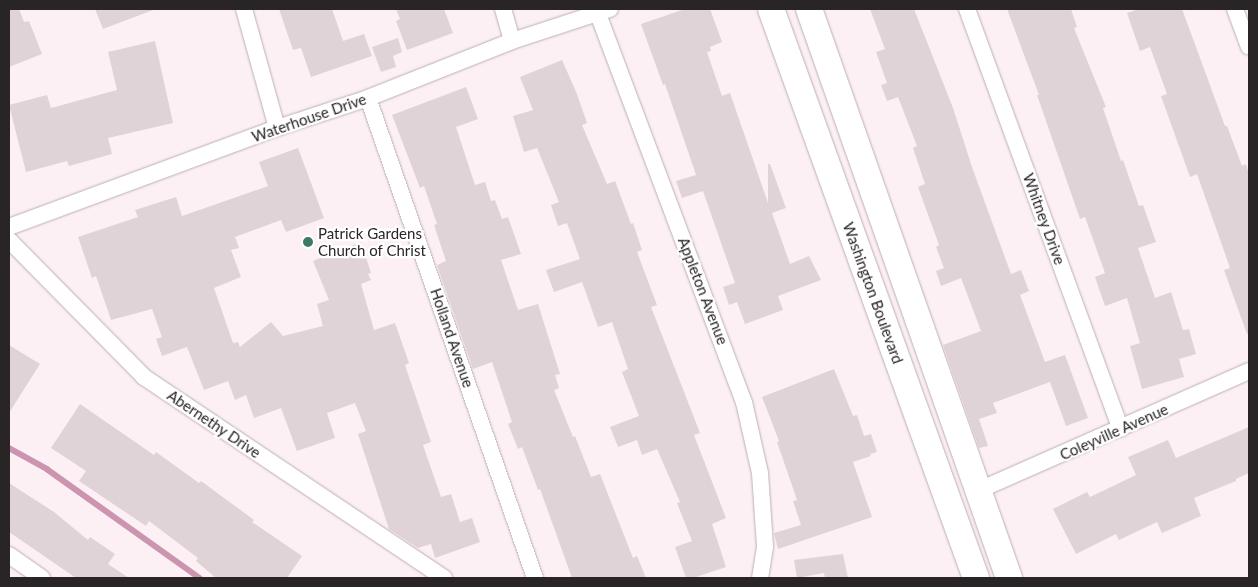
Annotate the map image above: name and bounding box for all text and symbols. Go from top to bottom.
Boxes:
street label: Waterhouse Drive [249,90,369,146]
street label: Whitney Drive [1019,171,1069,267]
street label: Washington Boulevard [839,220,907,366]
place label: Patrick Gardens Church of Christ [318,224,426,259]
street label: Appleton Avenue [674,235,732,347]
marker: Patrick Gardens Church of Christ [302,236,314,248]
street label: Holland Avenue [426,286,478,390]
street label: Abernethy Drive [164,386,264,462]
street label: Coleyville Avenue [1057,400,1171,464]

